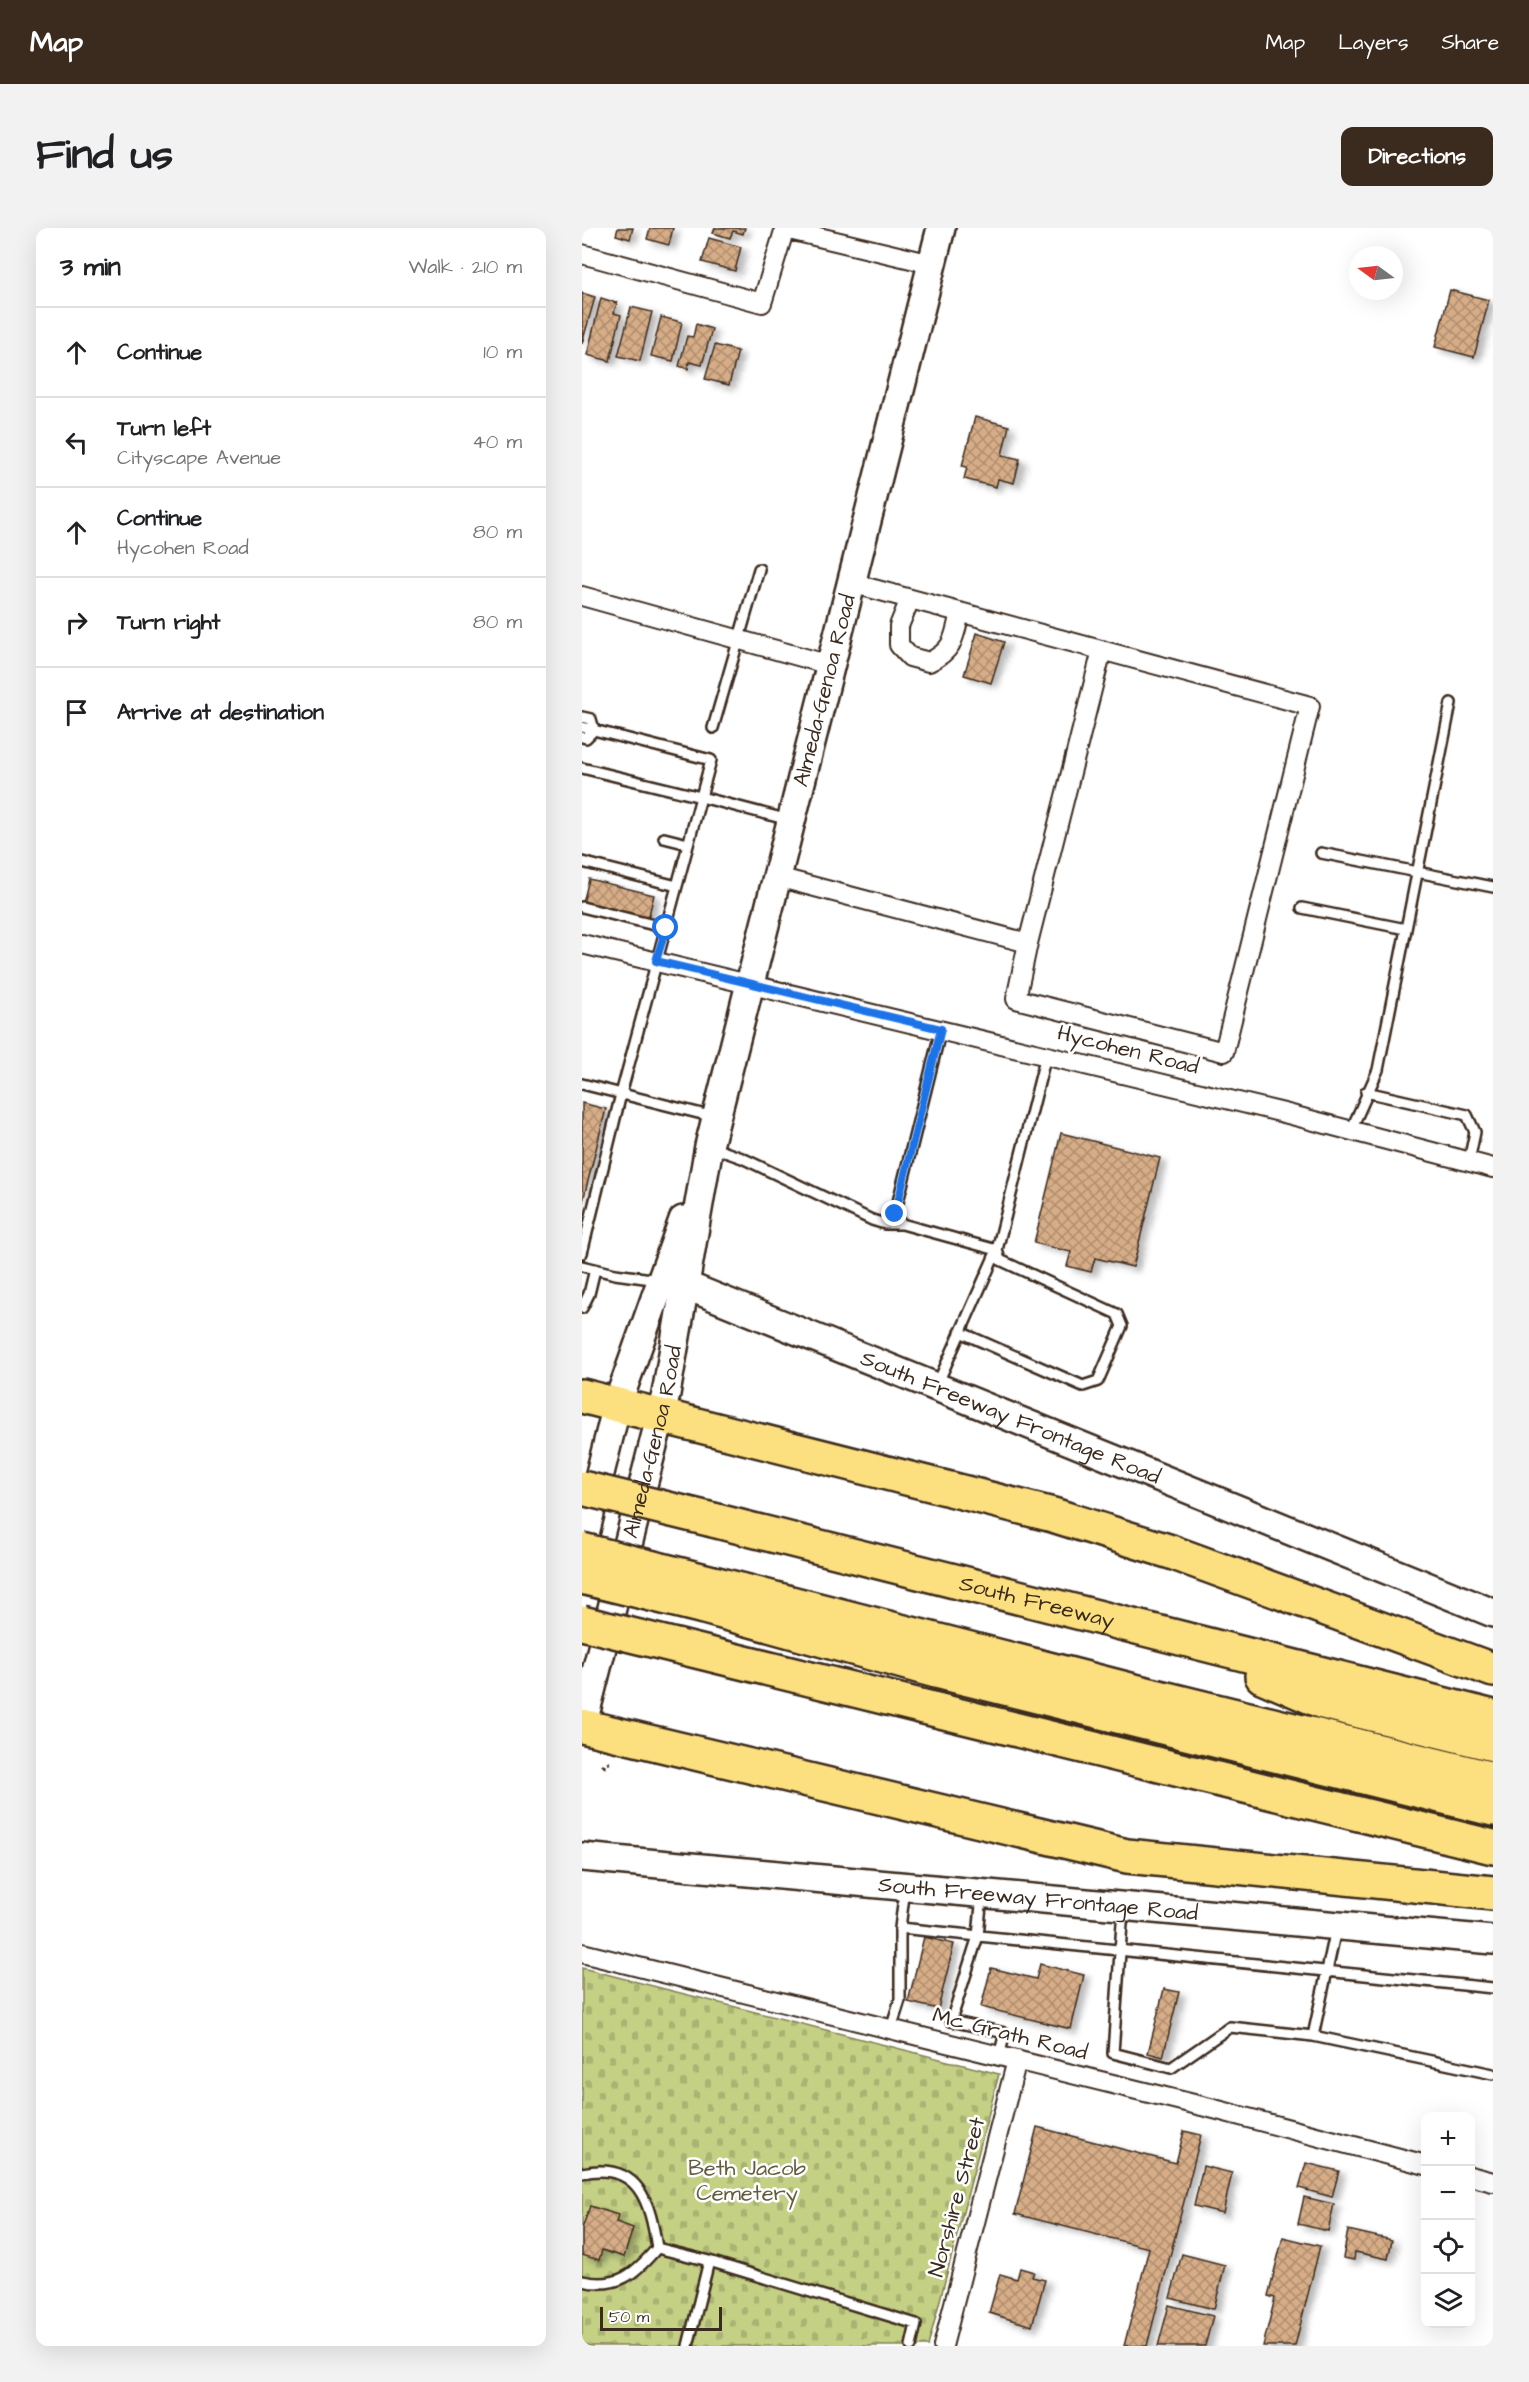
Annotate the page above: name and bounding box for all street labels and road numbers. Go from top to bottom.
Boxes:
street label: Almeda-Genoa Road [785,591,863,790]
street label: Hycohen Road [1054,1017,1202,1084]
street label: South Freeway Frontage Road [856,1342,1165,1492]
street label: Almeda-Genoa Road [615,1343,690,1541]
street label: South Freeway [956,1567,1118,1637]
street label: South Freeway Frontage Road [877,1869,1199,1929]
street label: Mc Grath Road [929,2000,1091,2068]
street label: Norshire Street [921,2114,993,2280]

